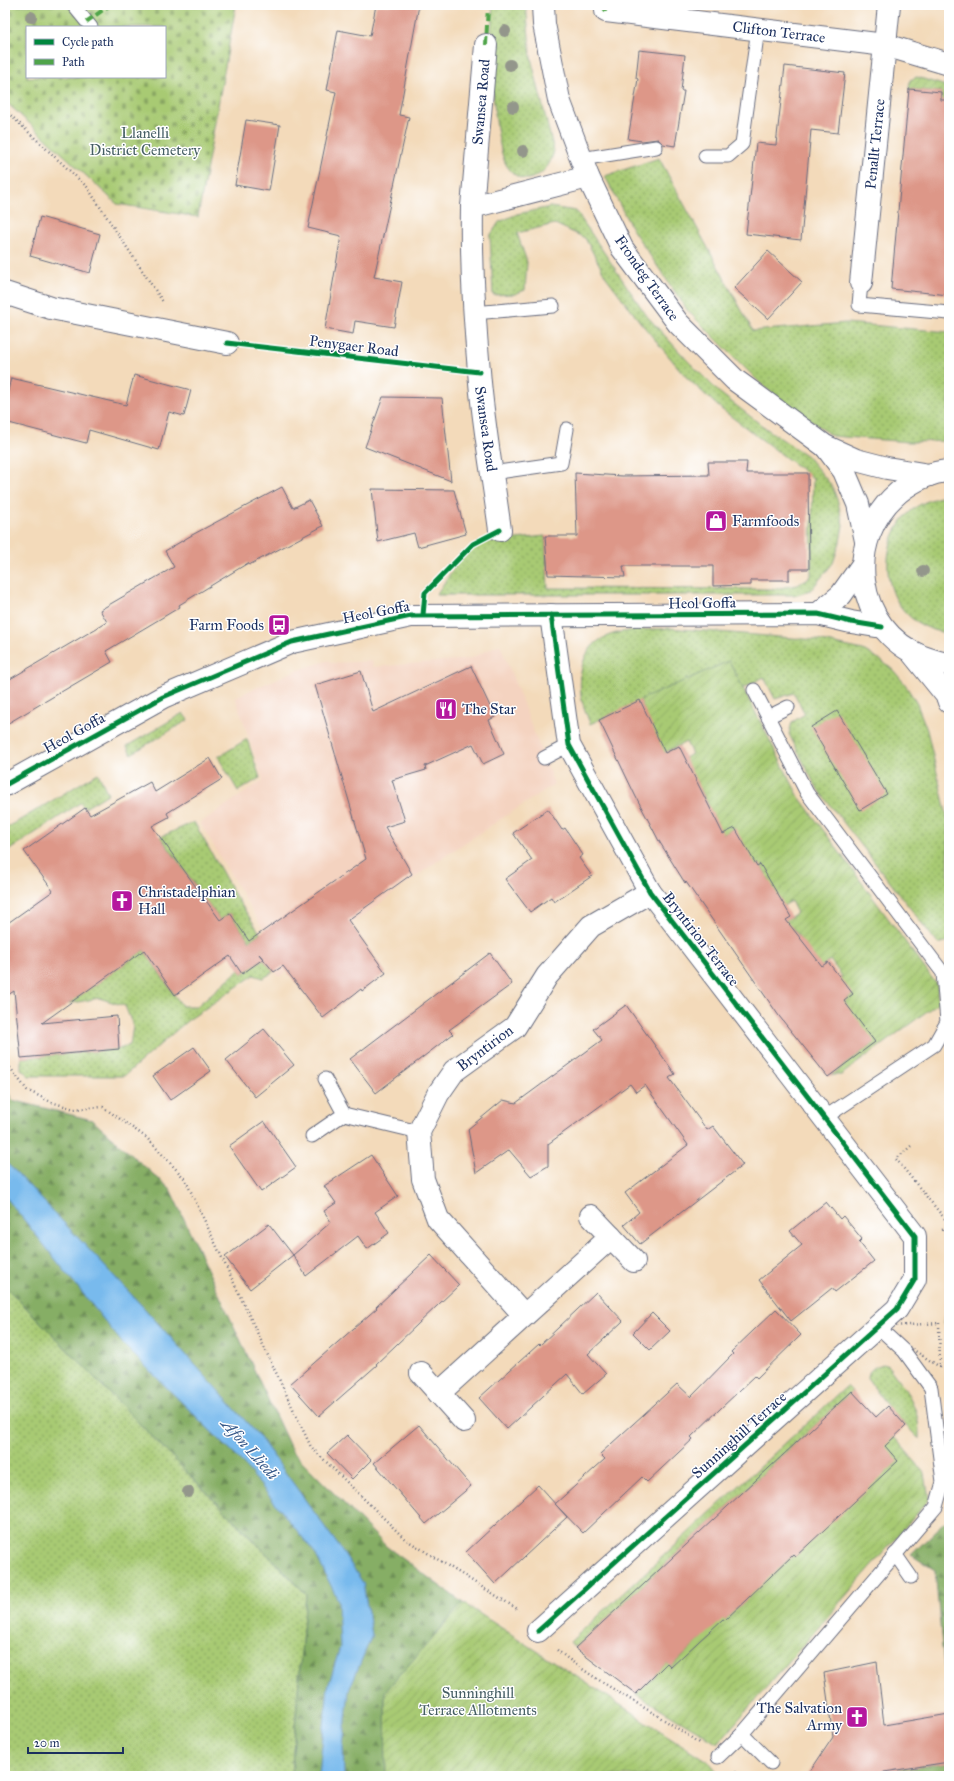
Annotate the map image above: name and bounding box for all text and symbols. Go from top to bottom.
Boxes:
street label: Clifton Terrace [732,17,826,47]
legend [26,26,166,78]
text: Cycle path [62,35,114,49]
text: Path [62,55,85,69]
street label: Swansea Road [468,58,494,146]
street label: Penallt Terrace [861,98,889,190]
park label: Llanelli District Cemetery [90,124,201,159]
street label: Frondeg Terrace [611,232,683,324]
street label: Penygaer Road [308,332,400,360]
street label: Swansea Road [471,385,501,473]
shop icon: Farmfoods [703,508,729,534]
place label: Farmfoods [732,512,799,530]
street label: Heol Goffa [668,593,737,613]
street label: Heol Goffa [341,597,412,627]
bus stop icon: Farm Foods [266,612,292,638]
place label: Farm Foods [189,616,264,634]
restaurant icon: The Star [433,696,459,722]
place label: The Star [462,700,516,718]
street label: Heol Goffa [40,708,109,757]
place label: Christadelphian Hall [138,883,236,918]
church icon: Christadelphian Hall [109,888,135,914]
street label: Bryntirion Terrace [659,888,743,990]
street label: Bryntirion [453,1021,517,1075]
street label: Sunninghill Terrace [688,1388,790,1482]
water label: Afon Lliedi [216,1413,283,1484]
park label: Sunninghill Terrace Allotments [419,1684,537,1719]
place label: The Salvation Army [756,1699,843,1734]
church icon: The Salvation Army [844,1704,870,1730]
scale bar [28,1729,123,1755]
text: 20 m [34,1736,60,1750]

